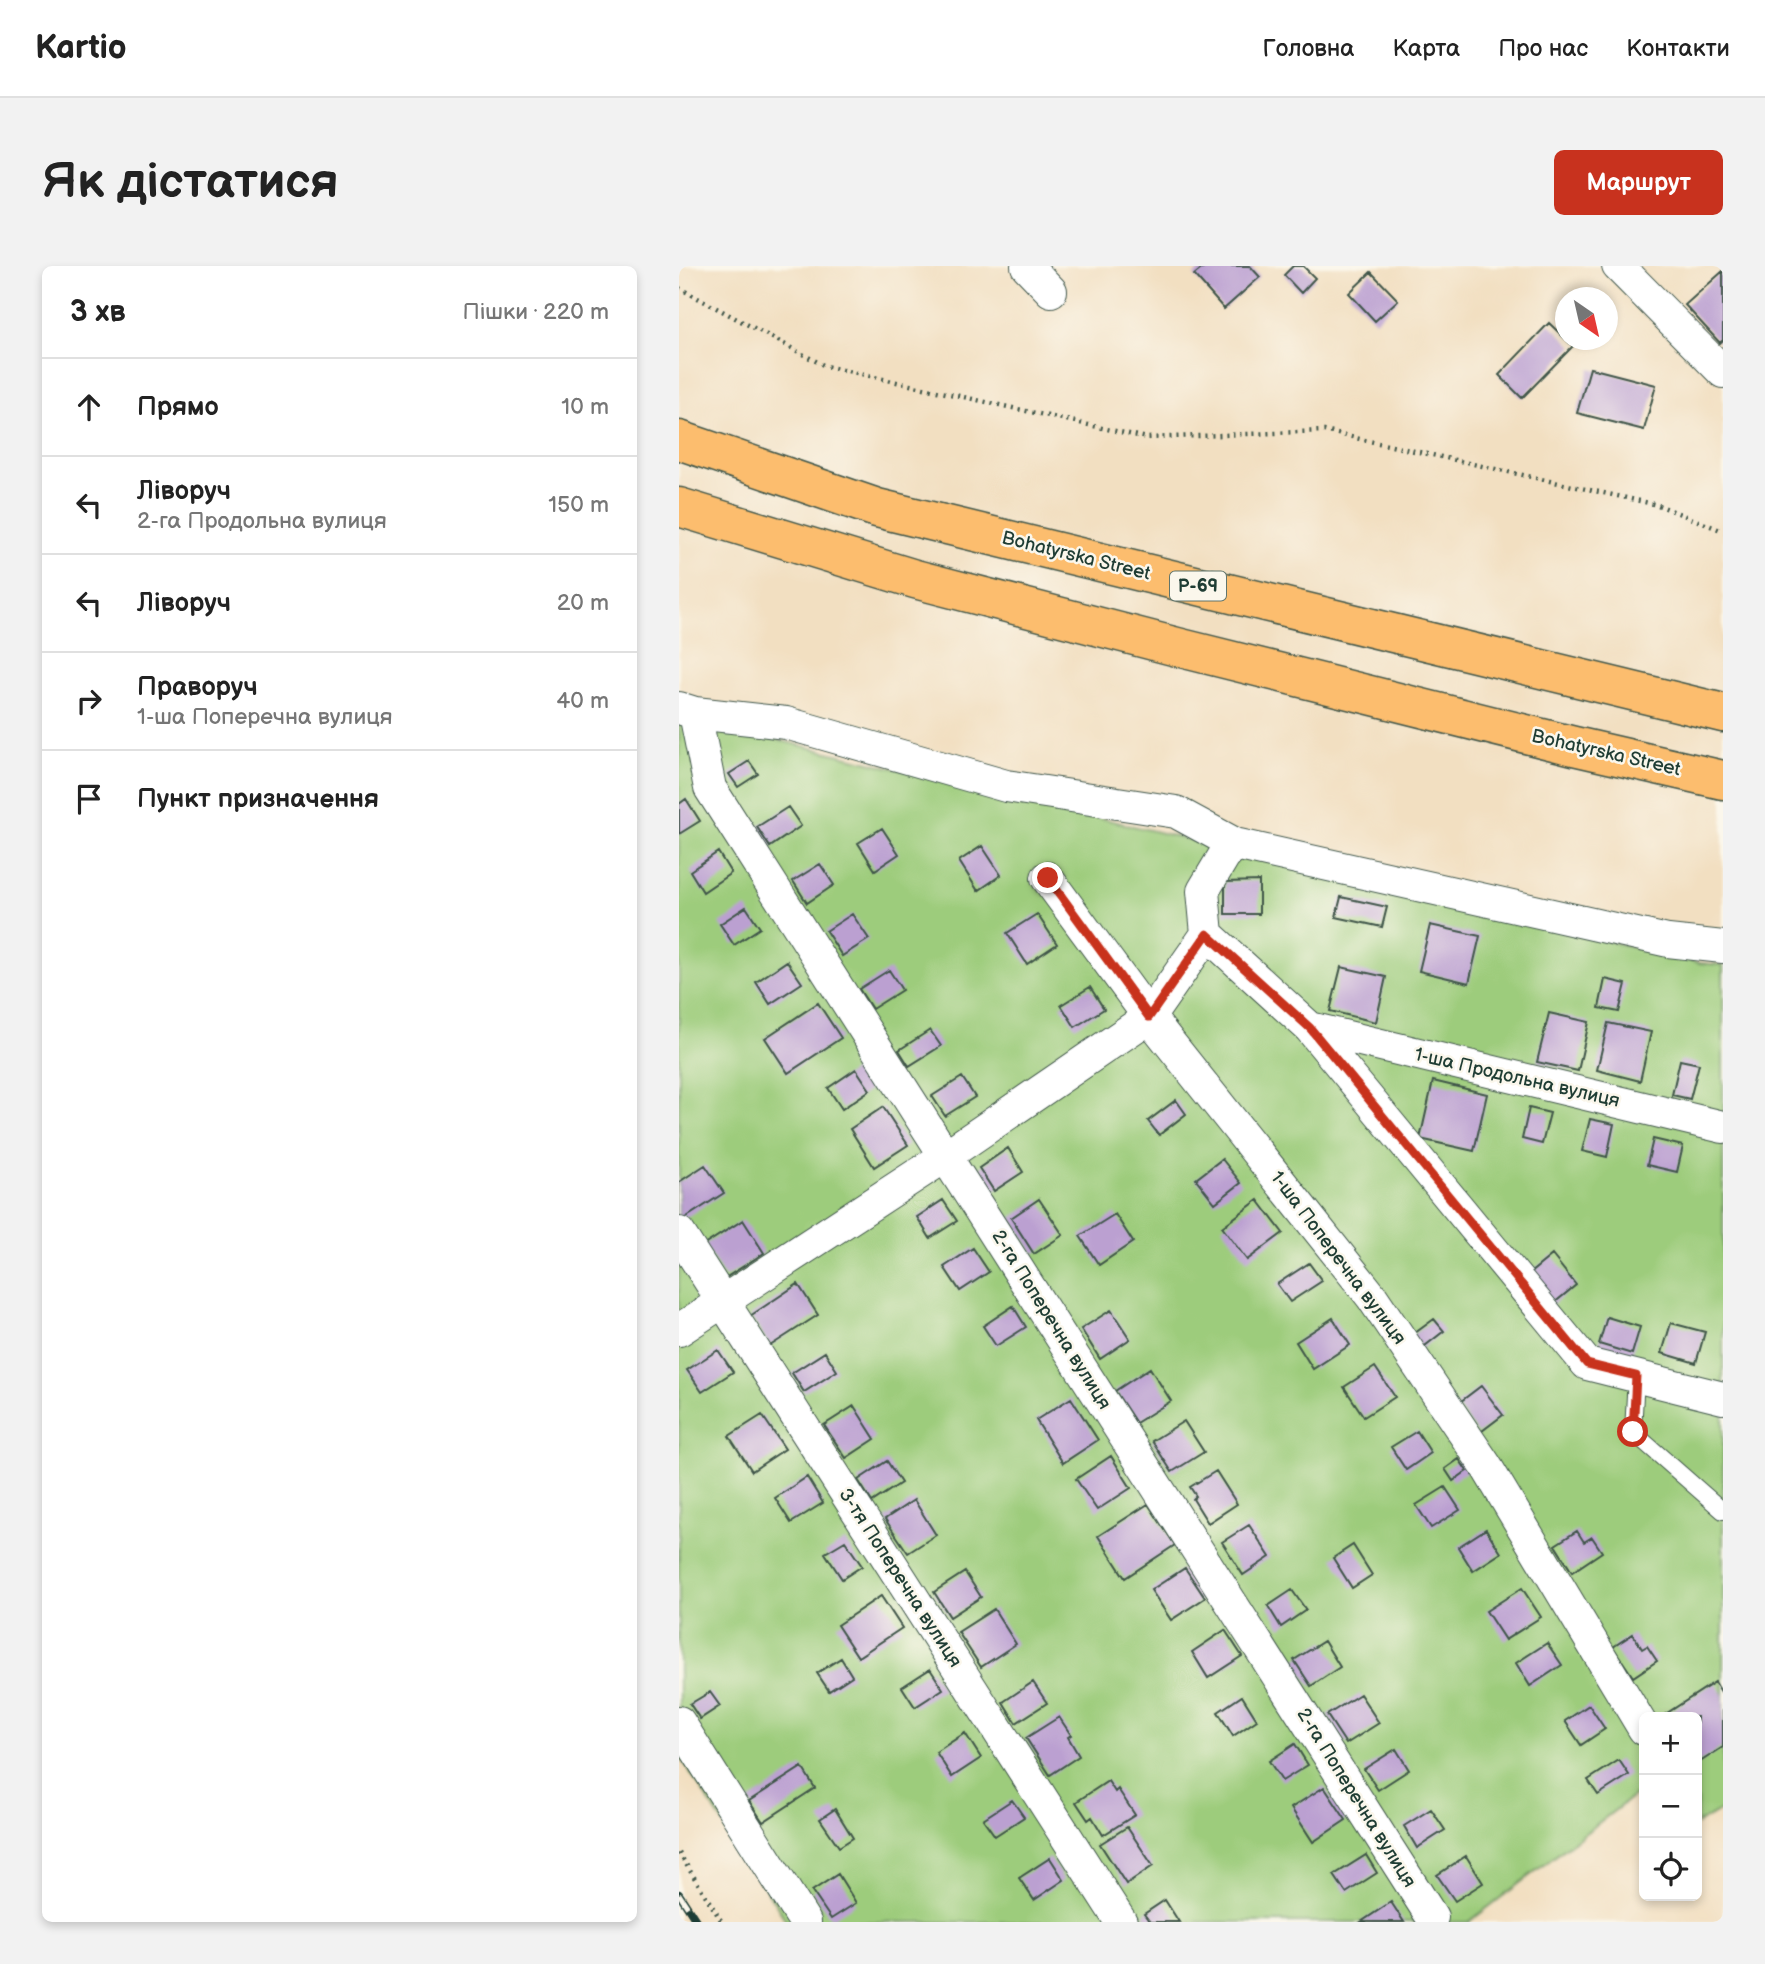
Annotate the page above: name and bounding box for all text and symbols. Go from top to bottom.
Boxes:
text: Kartio [35,28,127,68]
text: Головна [1263,34,1355,63]
text: Карта [1393,34,1460,63]
text: Про нас [1498,34,1588,63]
text: Контакти [1626,34,1730,63]
button: Маршрут [1554,150,1723,215]
text: Як дістатися [42,153,339,212]
north arrow [1555,287,1618,350]
text: 3 хв [70,294,126,330]
text: Пішки · 220 m [462,298,609,326]
icon: ahead [70,388,108,426]
text: Прямо [137,392,219,423]
text: 10 m [561,393,609,421]
text: Ліворуч [137,476,231,507]
icon: left [70,486,108,524]
text: 150 m [548,491,609,519]
text: 2-га Продольна вулиця [137,507,387,535]
street label: Bohatyrska Street [999,526,1153,586]
road number: Р-69 [1170,572,1226,600]
icon: left [70,584,108,622]
text: Ліворуч [137,588,231,619]
text: 20 m [557,589,609,617]
text: Праворуч [137,672,258,703]
icon: right [70,682,108,720]
text: 40 m [556,687,609,715]
text: 1-ша Поперечна вулиця [137,703,393,731]
street label: Bohatyrska Street [1529,725,1683,781]
icon: arrive [70,780,108,818]
text: Пункт призначення [137,784,379,815]
route end [1032,862,1063,893]
street label: 1-ша Продольна вулиця [1412,1043,1622,1113]
street label: 1-ша Поперечна вулиця [1265,1167,1411,1349]
street label: 2-га Поперечна вулиця [986,1226,1116,1414]
route start [1617,1416,1648,1447]
street label: 3-тя Поперечна вулиця [833,1484,967,1672]
street label: 2-га Поперечна вулиця [1291,1704,1421,1892]
map controls [1639,1712,1702,1901]
button: + [1639,1712,1702,1775]
button: − [1639,1775,1702,1838]
button: locate [1639,1838,1702,1901]

